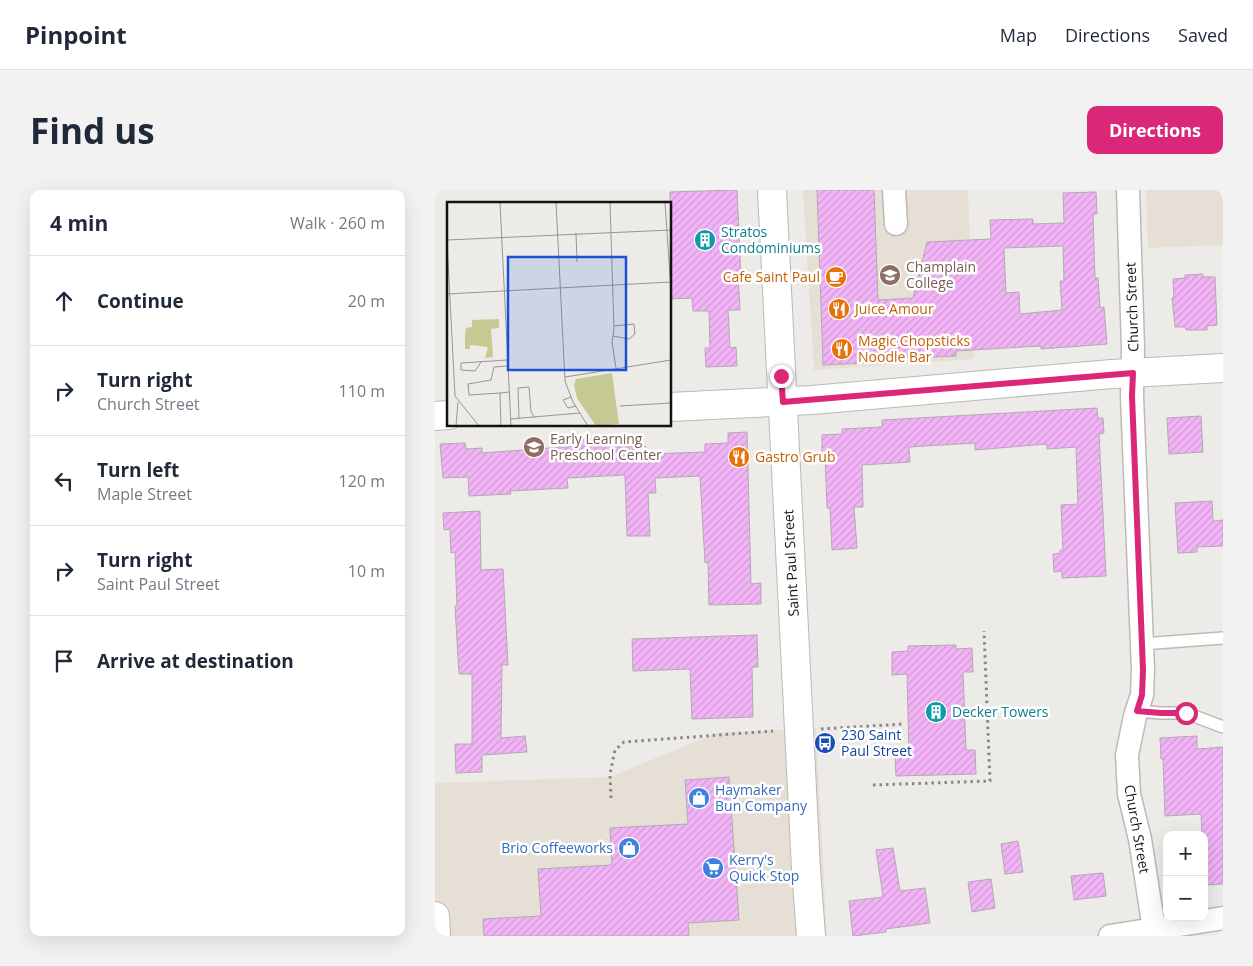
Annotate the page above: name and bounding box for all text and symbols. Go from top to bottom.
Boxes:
text: Pinpoint [25,18,127,51]
text: Map [1000,23,1037,47]
text: Directions [1065,23,1150,47]
text: Saved [1178,23,1228,47]
button: Directions [1087,106,1223,154]
text: Find us [30,107,155,154]
inset map [447,202,671,426]
text: 4 min [50,209,108,237]
text: Walk · 260 m [290,212,385,234]
place label: Stratos Condominiums [721,222,821,257]
building icon: Stratos Condominiums [693,228,717,252]
place label: Champlain College [906,257,976,292]
street label: Church Street [1120,262,1143,352]
school or university icon: Champlain College [878,263,902,287]
cafe icon: Cafe Saint Paul [824,265,848,289]
place label: Cafe Saint Paul [723,267,820,286]
icon: ahead [50,287,78,315]
text: Continue [97,288,184,314]
text: 20 m [348,290,385,312]
restaurant icon: Juice Amour [827,297,851,321]
place label: Juice Amour [853,299,934,318]
place label: Magic Chopsticks Noodle Bar [858,331,970,366]
restaurant icon: Magic Chopsticks Noodle Bar [830,337,854,361]
route end [770,365,793,388]
text: Turn right [97,367,192,393]
icon: right [50,377,78,405]
text: 110 m [339,380,385,402]
text: Church Street [97,393,200,415]
place label: Early Learning Preschool Center [550,429,662,464]
school or university icon: Early Learning Preschool Center [522,435,546,459]
restaurant icon: Gastro Grub [727,445,751,469]
place label: Gastro Grub [755,447,835,466]
text: Turn left [97,457,179,483]
icon: left [50,467,78,495]
text: 120 m [339,470,385,492]
text: Maple Street [97,483,192,505]
street label: Saint Paul Street [778,509,803,617]
text: Turn right [97,547,192,573]
icon: right [50,557,78,585]
text: 10 m [348,560,385,582]
text: Saint Paul Street [97,573,220,595]
icon: arrive [50,647,78,675]
text: Arrive at destination [97,648,294,674]
building icon: Decker Towers [924,700,948,724]
place label: Decker Towers [952,702,1049,721]
route start [1175,702,1198,725]
place label: 230 Saint Paul Street [841,725,912,760]
bus stop icon: 230 Saint Paul Street [813,731,837,755]
place label: Haymaker Bun Company [715,780,808,815]
street label: Church Street [1120,783,1155,875]
shop icon: Haymaker Bun Company [687,786,711,810]
map controls [1163,831,1208,921]
button: + [1163,831,1208,876]
shop icon: Brio Coffeeworks [617,836,641,860]
place label: Brio Coffeeworks [501,838,613,857]
place label: Kerry's Quick Stop [729,850,799,885]
supermarket icon: Kerry's Quick Stop [701,856,725,880]
button: − [1163,876,1208,921]

